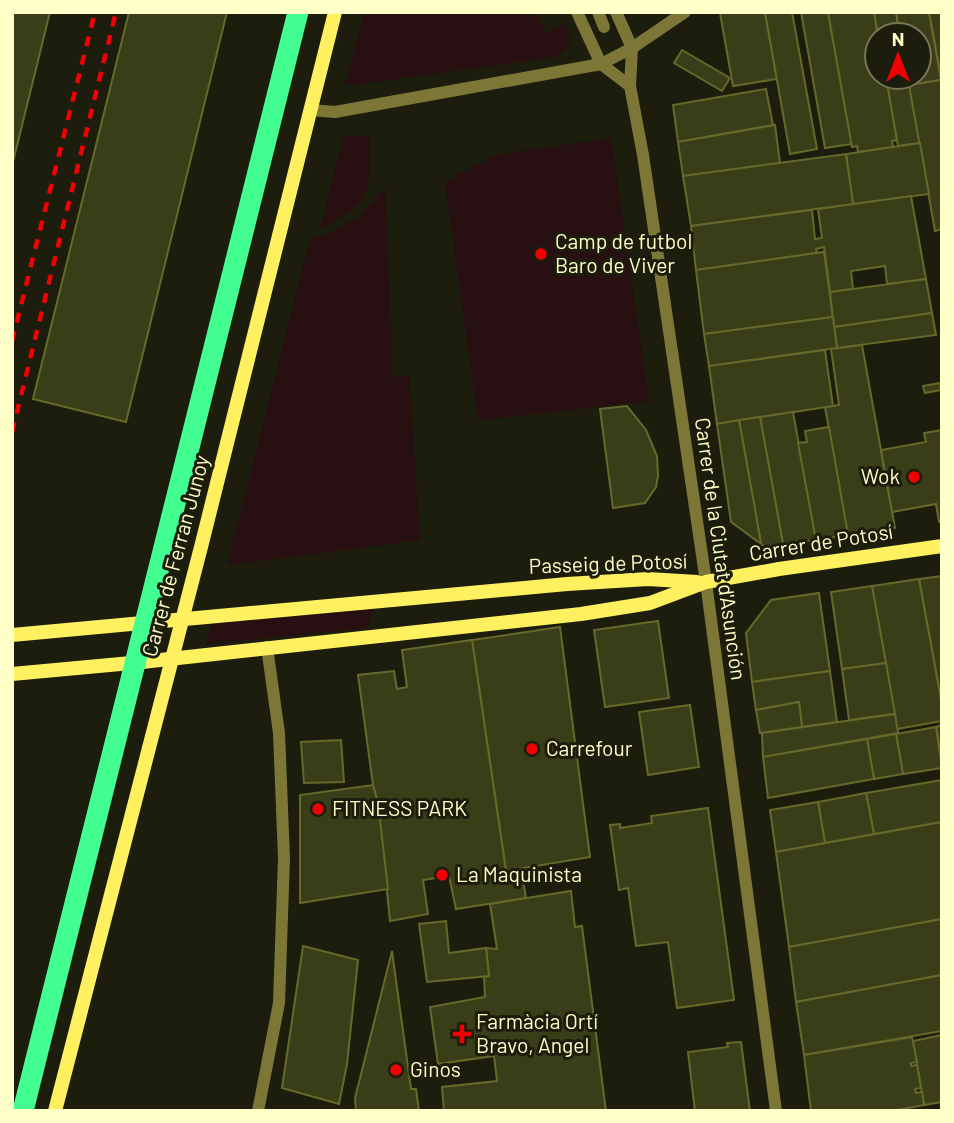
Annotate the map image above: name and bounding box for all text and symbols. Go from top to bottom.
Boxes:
north arrow [863,21,933,91]
text: N [892,27,904,50]
place label: Camp de futbol Baro de Viver [555,228,692,277]
marker: Camp de futbol Baro de Viver [533,246,549,262]
street label: Carrer de la Ciutat d'Asunción [691,416,752,682]
street label: Carrer de Ferran Junoy [136,452,214,659]
place label: Wok [861,463,900,488]
marker: Wok [906,469,922,485]
street label: Carrer de Potosí [747,518,895,565]
street label: Passeig de Potosí [528,547,688,578]
place label: Carrefour [546,735,633,760]
marker: Carrefour [524,741,540,757]
place label: FITNESS PARK [332,795,467,820]
marker: FITNESS PARK [310,801,326,817]
place label: La Maquinista [456,861,582,886]
marker: La Maquinista [434,867,450,883]
place label: Farmàcia Ortí Bravo, Angel [476,1008,598,1057]
marker: Farmàcia Ortí Bravo, Angel [454,1026,470,1042]
place label: Ginos [410,1056,461,1081]
marker: Ginos [388,1062,404,1078]

